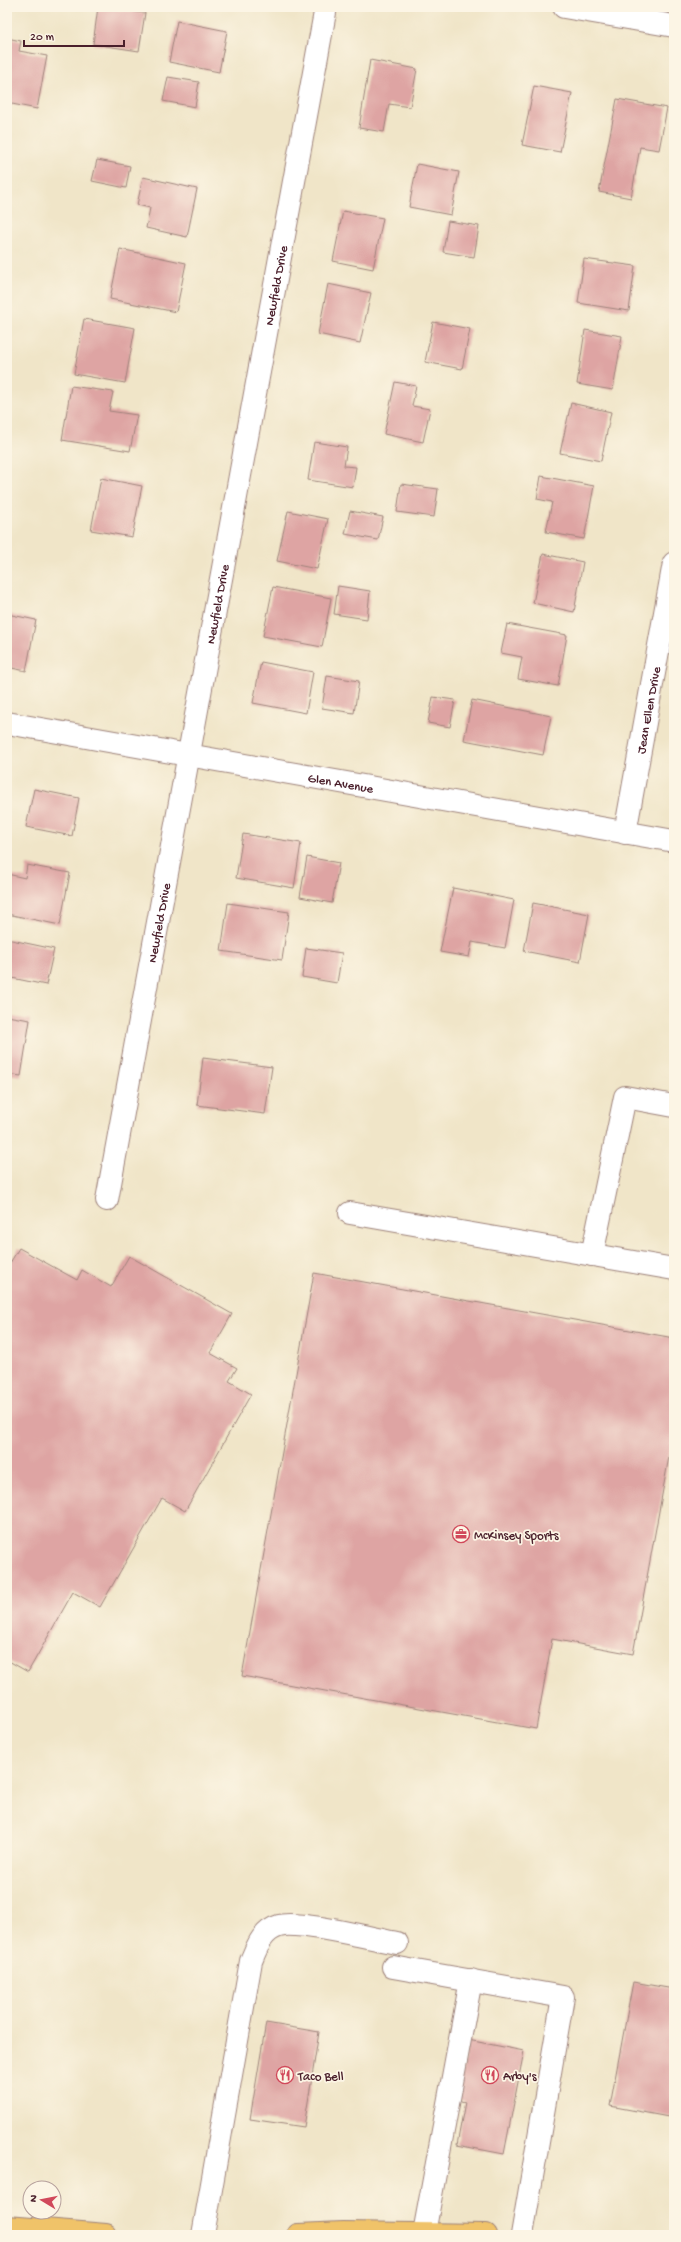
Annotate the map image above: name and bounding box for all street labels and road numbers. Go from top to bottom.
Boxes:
street label: Newfield Drive [263,244,292,327]
street label: Newfield Drive [204,563,234,645]
street label: Jean Ellen Drive [635,665,665,755]
street label: Glen Avenue [306,771,375,798]
street label: Newfield Drive [146,882,175,964]

